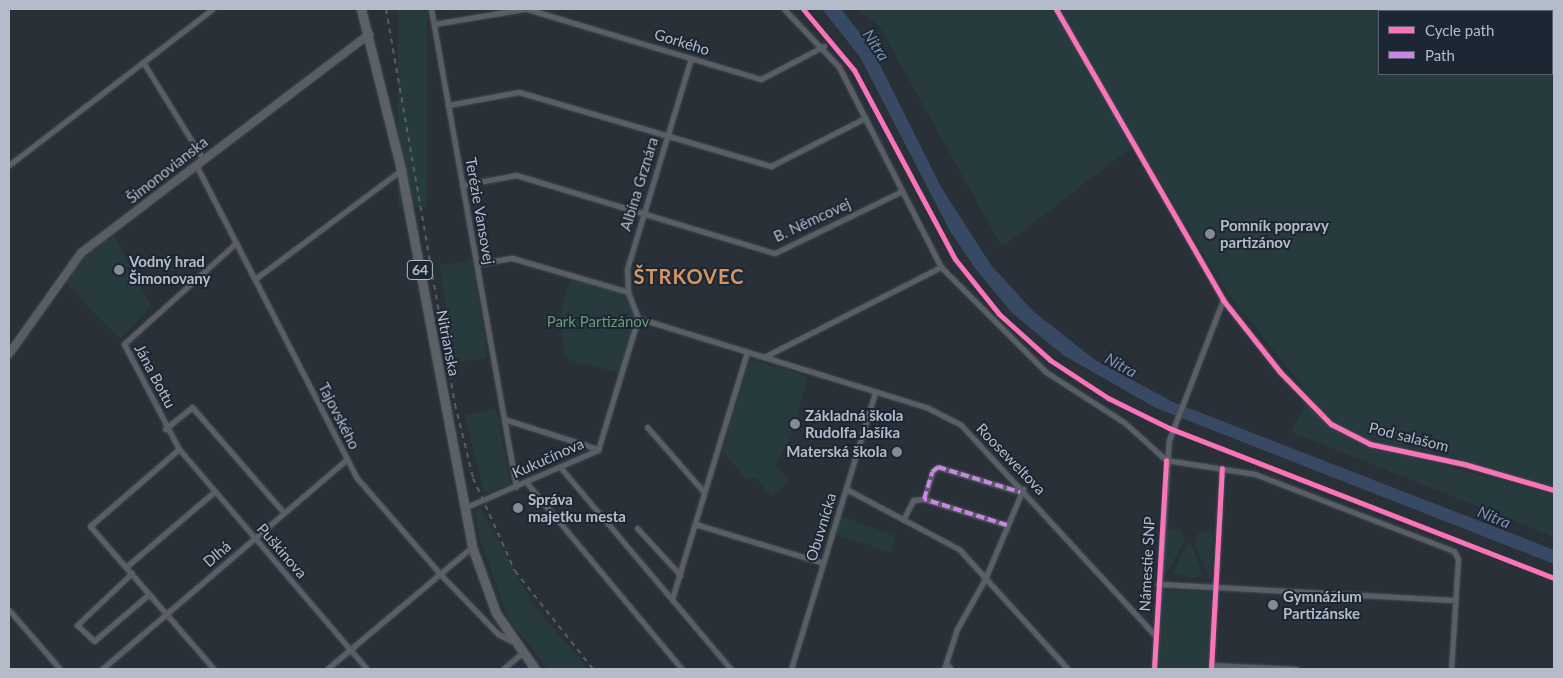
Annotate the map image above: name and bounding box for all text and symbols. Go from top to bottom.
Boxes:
legend [1378,10,1553,75]
text: Cycle path [1425,21,1494,39]
street label: Gorkého [652,25,712,59]
water label: Nitra [859,26,893,64]
text: Path [1425,46,1455,64]
street label: Šimonovianska [123,133,211,207]
street label: Albína Grznára [616,135,662,233]
street label: Terézie Vansovej [462,156,498,266]
street label: B. Němcovej [771,194,853,246]
place label: Pomník popravy partizánov [1220,216,1329,251]
marker: Pomník popravy partizánov [1204,228,1216,240]
place label: Vodný hrad Šimonovany [129,252,211,287]
road number: 64 [406,258,434,282]
marker: Vodný hrad Šimonovany [113,264,125,276]
district label: ŠTRKOVEC [633,264,745,288]
street label: Nitrianska [433,309,463,377]
park label: Park Partizánov [547,313,649,331]
street label: Jána Bottu [131,341,179,411]
water label: Nitra [1102,348,1140,382]
street label: Tajovského [315,380,363,452]
place label: Základná škola Rudolfa Jašíka [805,406,903,441]
marker: Základná škola Rudolfa Jašíka [789,418,801,430]
street label: Pod salašom [1367,418,1451,456]
street label: Rooseweltova [973,420,1049,498]
street label: Kukučínova [509,434,587,482]
place label: Materská škola [786,443,887,461]
marker: Materská škola [891,446,903,458]
place label: Správa majetku mesta [528,490,626,525]
street label: Obuvnícka [802,491,840,563]
marker: Správa majetku mesta [512,502,524,514]
water label: Nitra [1475,502,1513,532]
street label: Námestie SNP [1136,516,1158,612]
street label: Puškinova [253,520,311,582]
street label: Dlhá [200,537,234,571]
place label: Gymnázium Partizánske [1283,587,1362,622]
marker: Gymnázium Partizánske [1267,599,1279,611]

